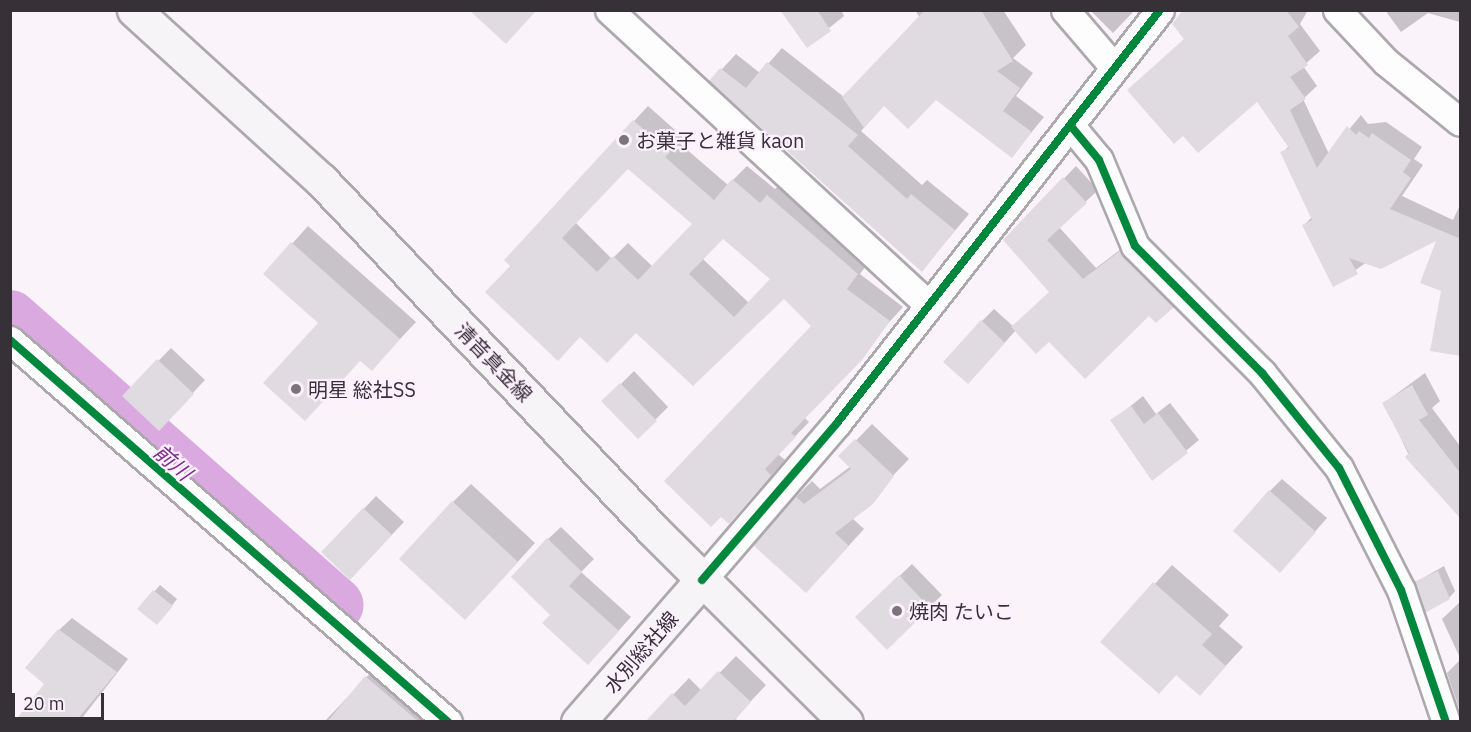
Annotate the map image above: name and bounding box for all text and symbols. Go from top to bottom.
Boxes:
place label: お菓子と雑貨 kaon [636,128,804,152]
marker: お菓子と雑貨 kaon [617,133,631,147]
street label: 清音真金線 [451,318,537,406]
place label: 明星 総社SS [308,377,416,401]
marker: 明星 総社SS [289,382,303,396]
water label: 前川 [149,439,197,485]
place label: 焼肉 たいこ [909,599,1014,623]
marker: 焼肉 たいこ [890,604,904,618]
street label: 水別総社線 [599,606,683,698]
scale bar [15,681,106,719]
text: 20 m [23,692,65,715]

